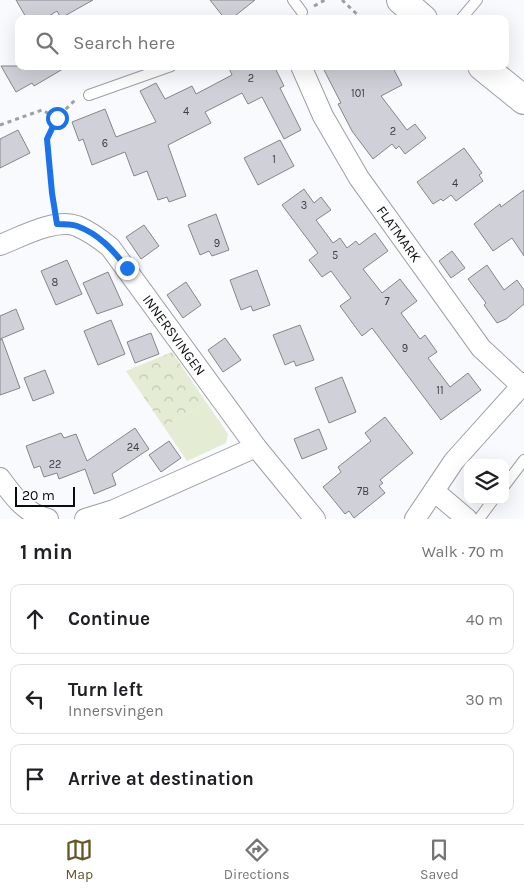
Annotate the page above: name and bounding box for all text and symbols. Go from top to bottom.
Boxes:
search box [15,15,509,70]
icon: search [33,29,61,57]
text: Search here [73,32,175,54]
house number: 2 [248,72,254,85]
house number: 101 [351,87,365,100]
house number: 4 [183,105,189,118]
route start [46,107,69,130]
house number: 2 [390,125,396,138]
house number: 6 [102,137,108,150]
house number: 1 [272,153,276,166]
house number: 4 [452,177,458,190]
house number: 3 [301,199,307,212]
street label: FLATMARK [373,203,425,266]
house number: 9 [214,237,220,250]
house number: 5 [332,249,338,262]
route end [116,257,139,280]
house number: 8 [52,276,59,289]
street label: INNERSVINGEN [139,292,209,379]
house number: 7 [384,295,390,308]
house number: 9 [402,342,408,355]
house number: 11 [436,384,444,397]
house number: 24 [127,441,139,454]
house number: 22 [49,458,61,471]
map controls [464,459,509,504]
button: layers [464,459,509,504]
scale bar [15,484,75,507]
house number: 7B [357,485,369,498]
text: 20 m [22,487,55,504]
text: 1 min [20,540,73,564]
text: Walk · 70 m [422,542,504,561]
icon: ahead [21,605,49,633]
text: Continue [68,608,150,630]
text: 40 m [466,610,503,629]
text: Turn left [68,679,143,701]
icon: left [21,685,49,713]
text: 30 m [465,690,503,709]
text: Innersvingen [68,701,164,720]
icon: arrive [21,765,49,793]
text: Arrive at destination [68,768,254,790]
tab: Map [65,836,93,883]
tab: Directions [224,836,290,883]
tab: Saved [420,836,459,883]

